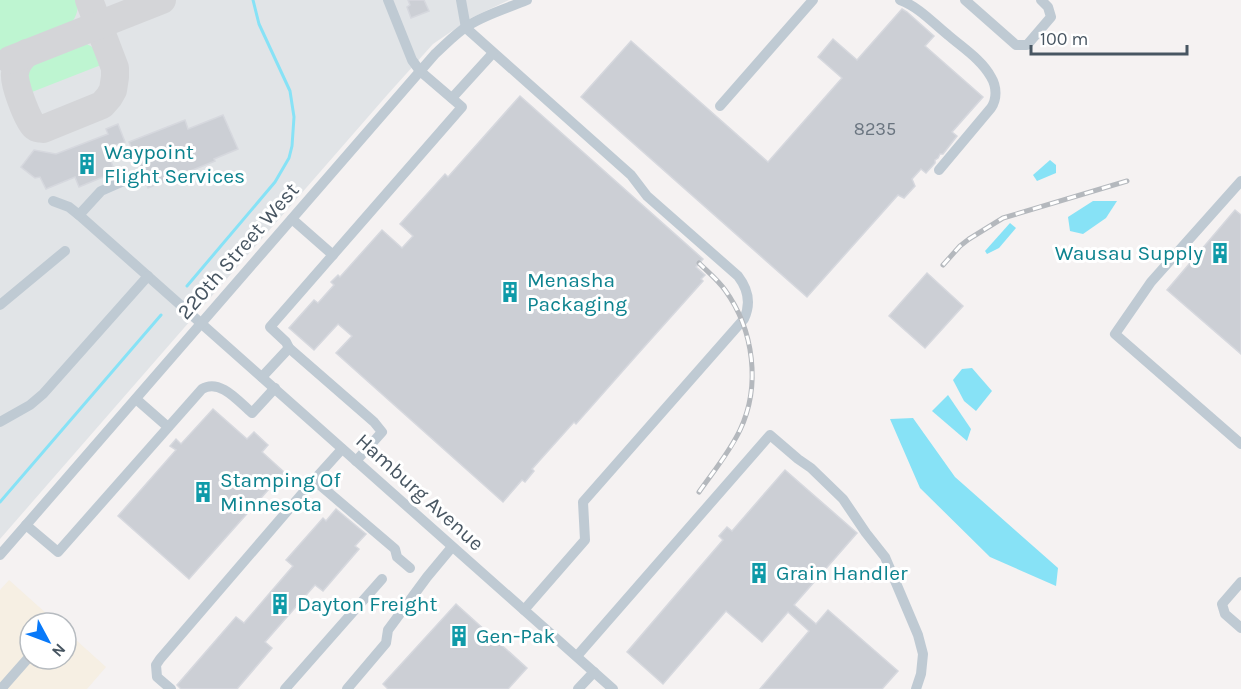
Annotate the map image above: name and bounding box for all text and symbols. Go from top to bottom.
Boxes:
scale bar [1031,18,1187,56]
text: 100 m [1040,28,1088,50]
house number: 8235 [854,118,896,140]
place label: Waypoint Flight Services [104,140,245,188]
building icon: Waypoint Flight Services [75,152,99,176]
street label: 220th Street West [172,178,304,324]
place label: Wausau Supply [1055,241,1203,265]
building icon: Wausau Supply [1208,241,1232,265]
place label: Menasha Packaging [527,268,627,316]
building icon: Menasha Packaging [498,280,522,304]
street label: Hamburg Avenue [351,428,489,556]
place label: Stamping Of Minnesota [220,468,341,516]
building icon: Stamping Of Minnesota [191,480,215,504]
building icon: Grain Handler [747,561,771,585]
place label: Grain Handler [776,561,908,585]
building icon: Dayton Freight [268,592,292,616]
place label: Dayton Freight [297,592,437,616]
north arrow [18,611,78,671]
building icon: Gen-Pak [447,624,471,648]
place label: Gen-Pak [476,624,555,648]
text: N [48,640,70,661]

